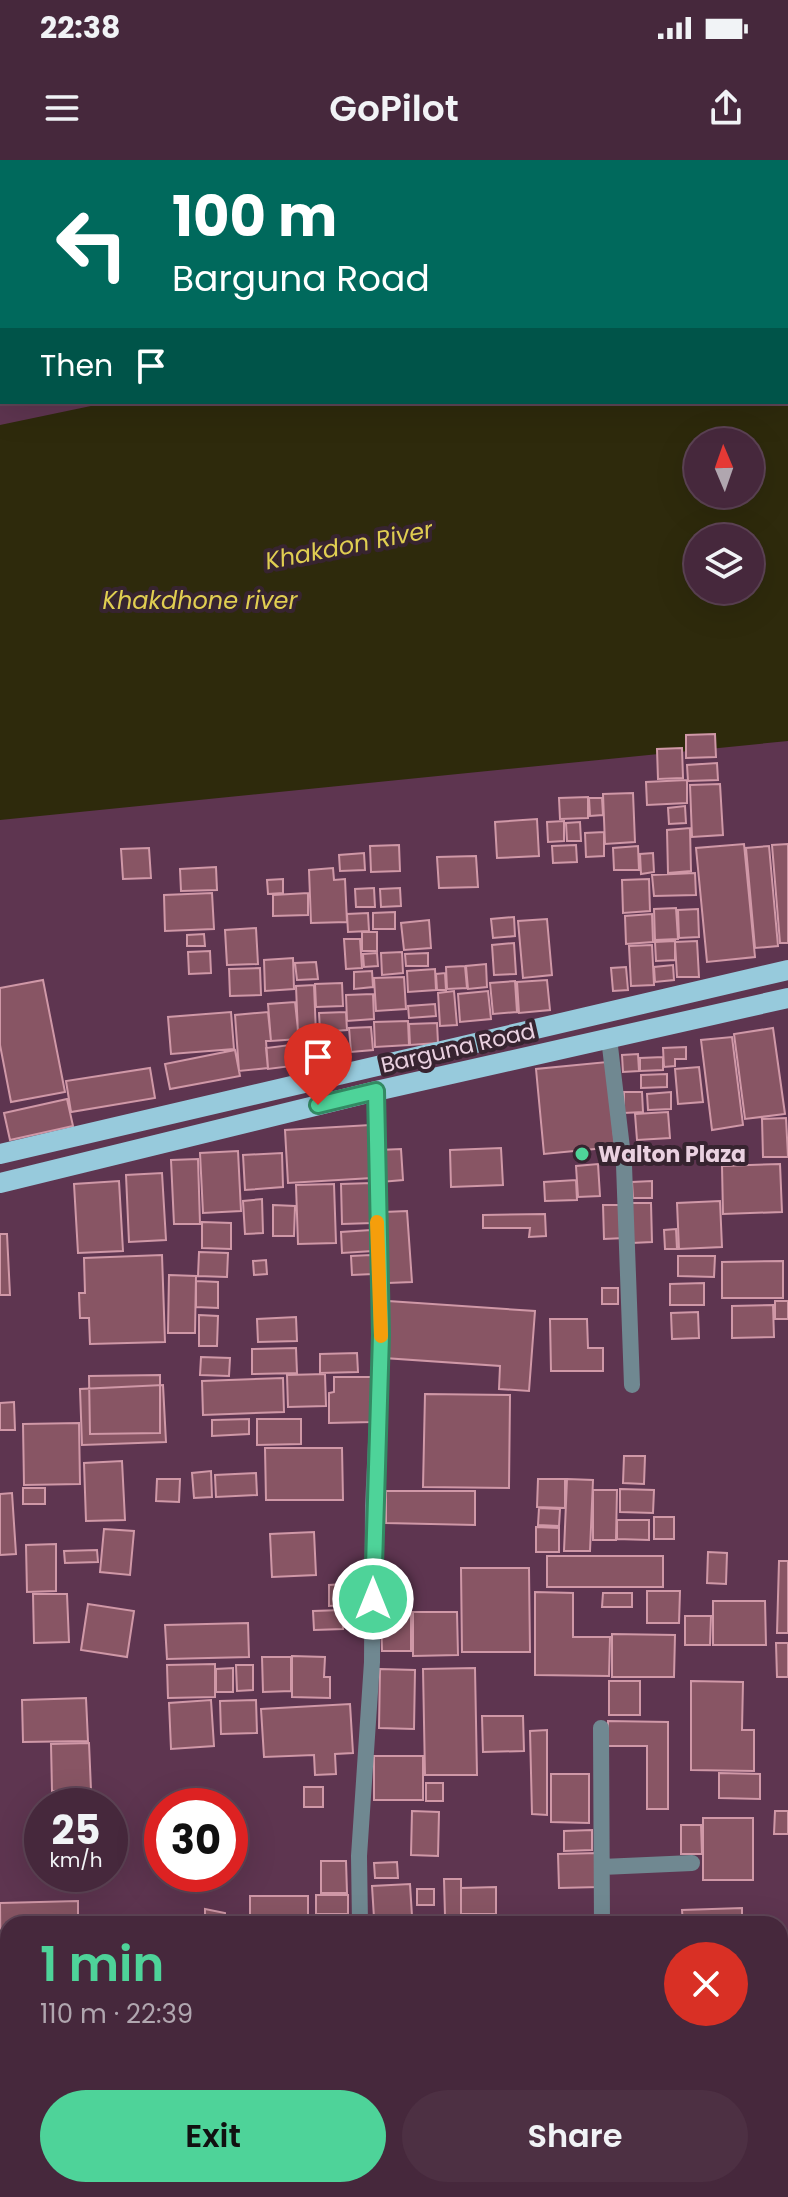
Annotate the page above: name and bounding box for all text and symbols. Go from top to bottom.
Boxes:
text: 22:38 [40,6,120,49]
text: GoPilot [329,83,459,134]
icon: menu [40,86,84,130]
icon: share [704,86,748,130]
text: 100 m [172,177,337,256]
icon: left [40,192,144,296]
text: Barguna Road [172,253,430,304]
text: Then [40,344,113,387]
icon: arrive [129,344,173,388]
north arrow [684,428,764,508]
map controls [684,428,764,604]
water label: Khakdon River [262,512,437,577]
button: layers [684,524,764,604]
water label: Khakdhone river [103,584,298,617]
street label: Barguna Road [378,1015,538,1081]
pin [284,1023,352,1105]
icon: arrive [296,1035,340,1079]
place label: Walton Plaza [598,1139,746,1170]
marker: Walton Plaza [573,1145,591,1163]
position arrow [331,1557,415,1641]
speed limit sign: 30 [144,1788,248,1892]
text: 25 [52,1802,100,1858]
text: km/h [49,1846,103,1874]
text: 1 min [40,1931,164,1998]
button: close [664,1942,748,2026]
text: 110 m · 22:39 [40,1996,193,2032]
button: Exit [40,2090,386,2182]
button: Share [402,2090,748,2182]

